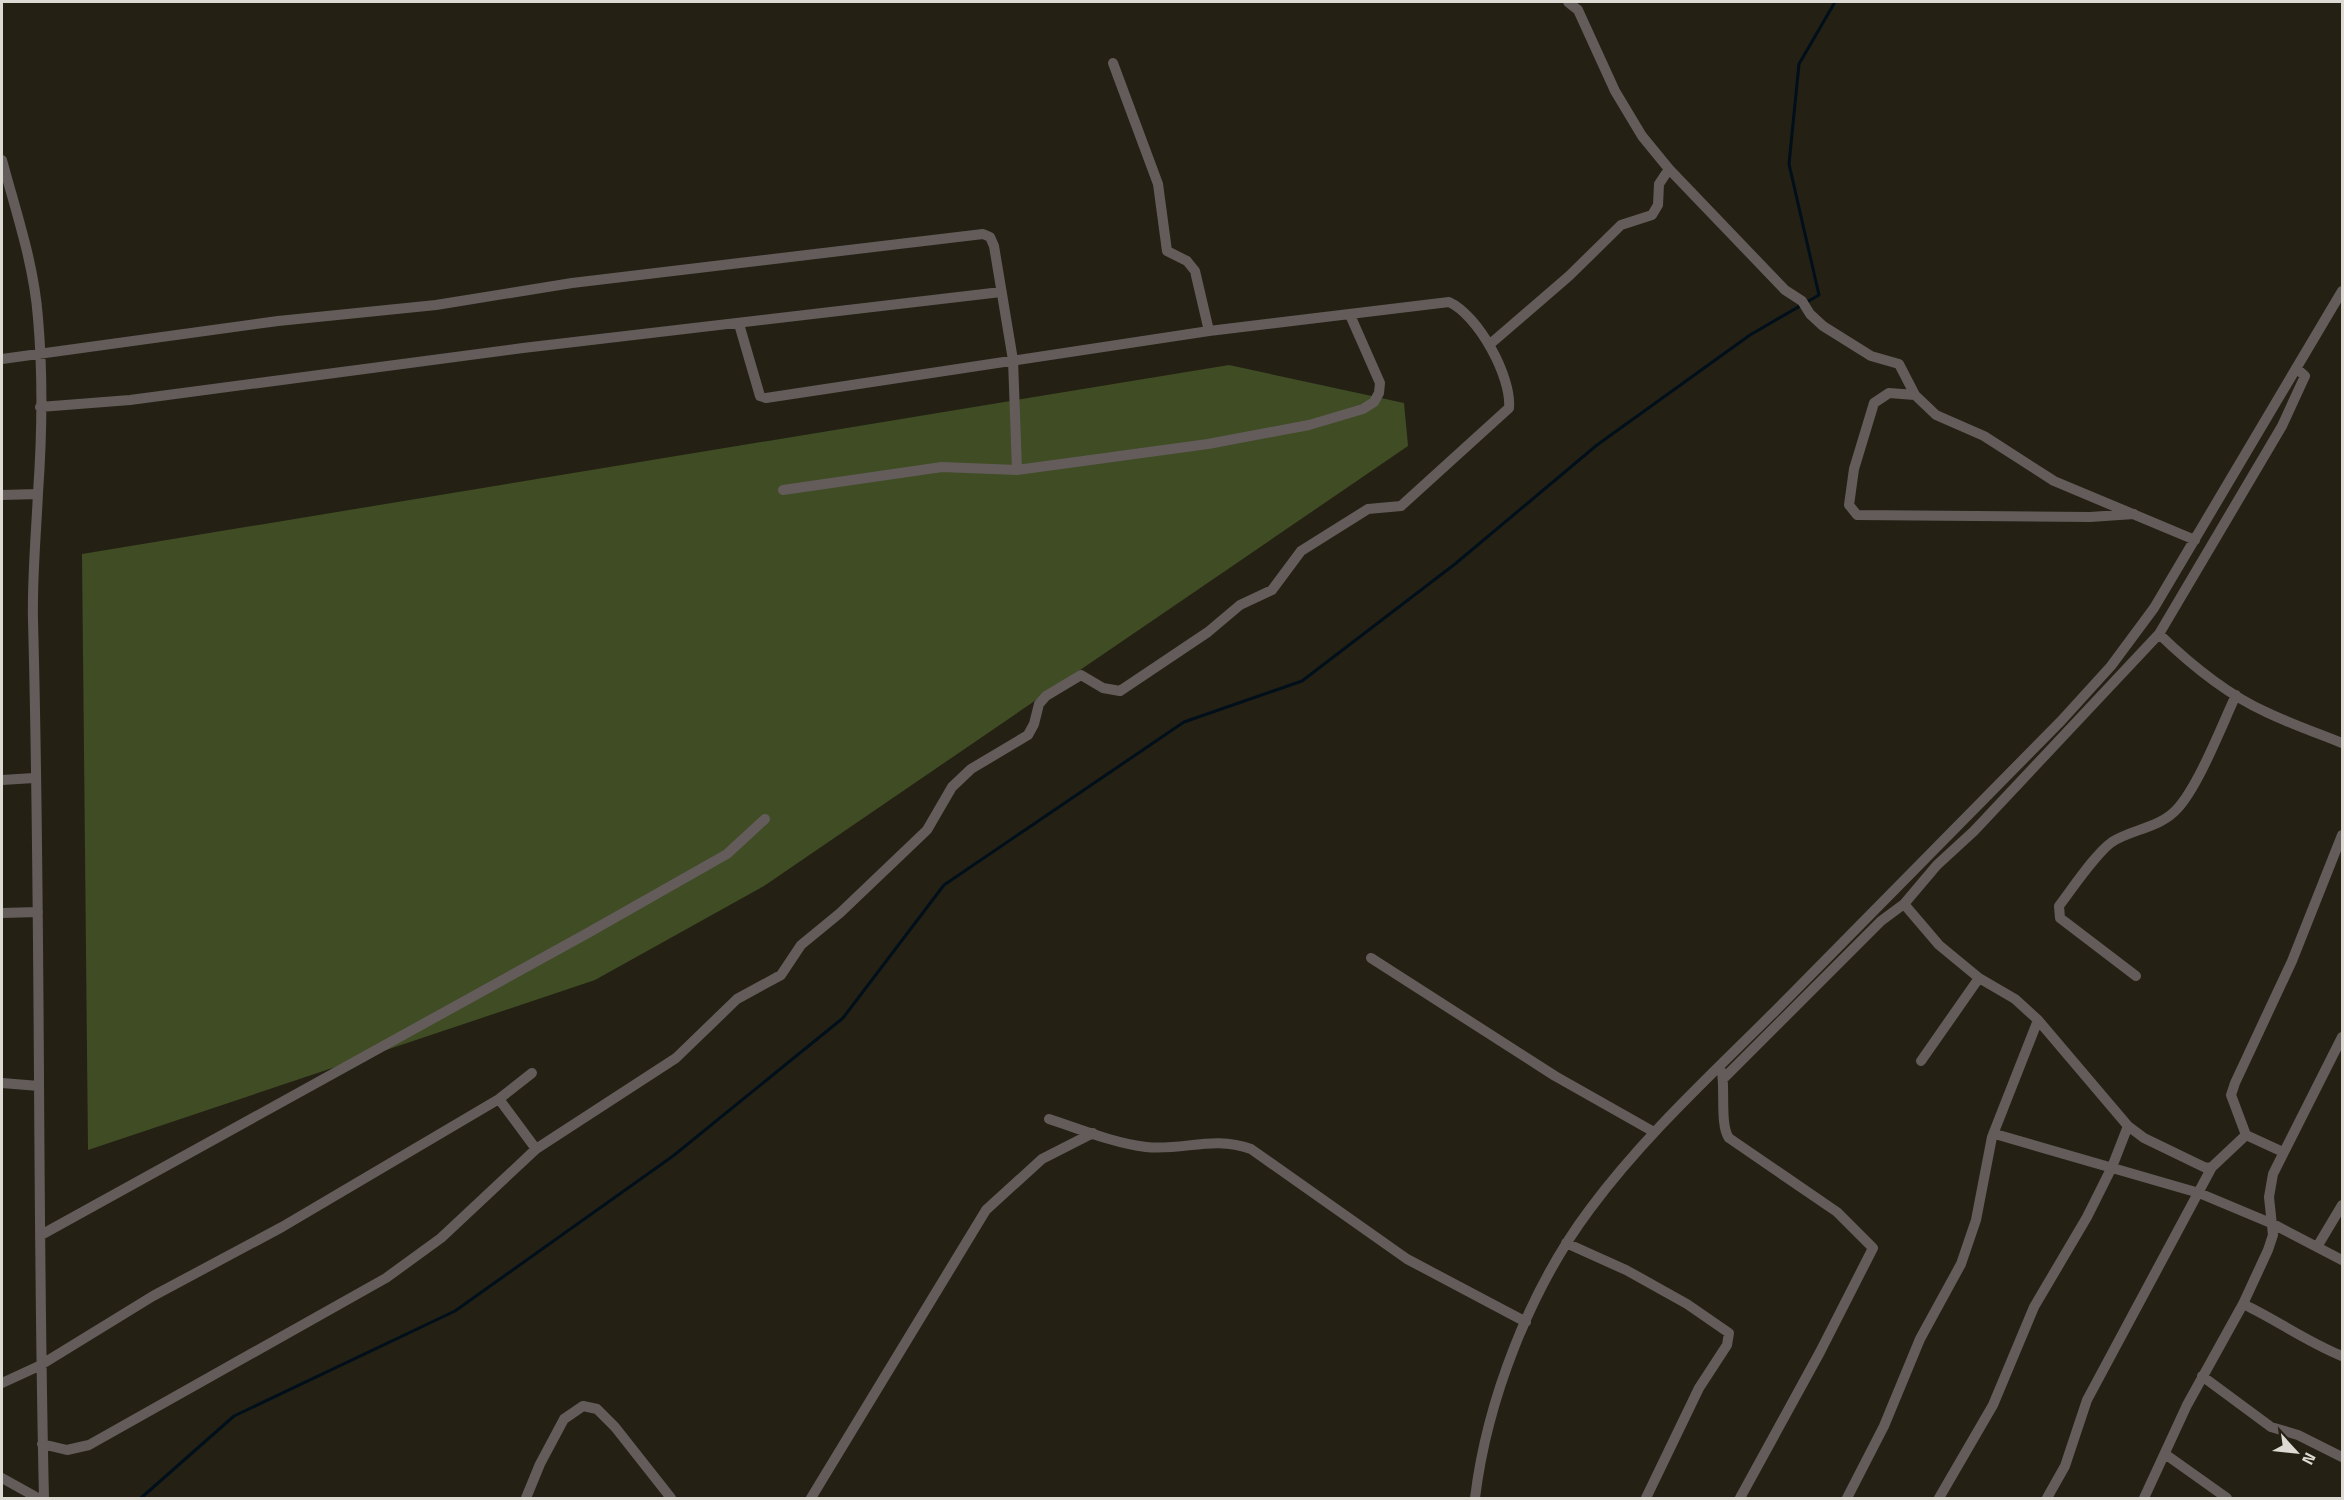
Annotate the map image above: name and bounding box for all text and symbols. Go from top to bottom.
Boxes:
north arrow [2266,1422,2326,1482]
text: N [2296,1448,2323,1469]

